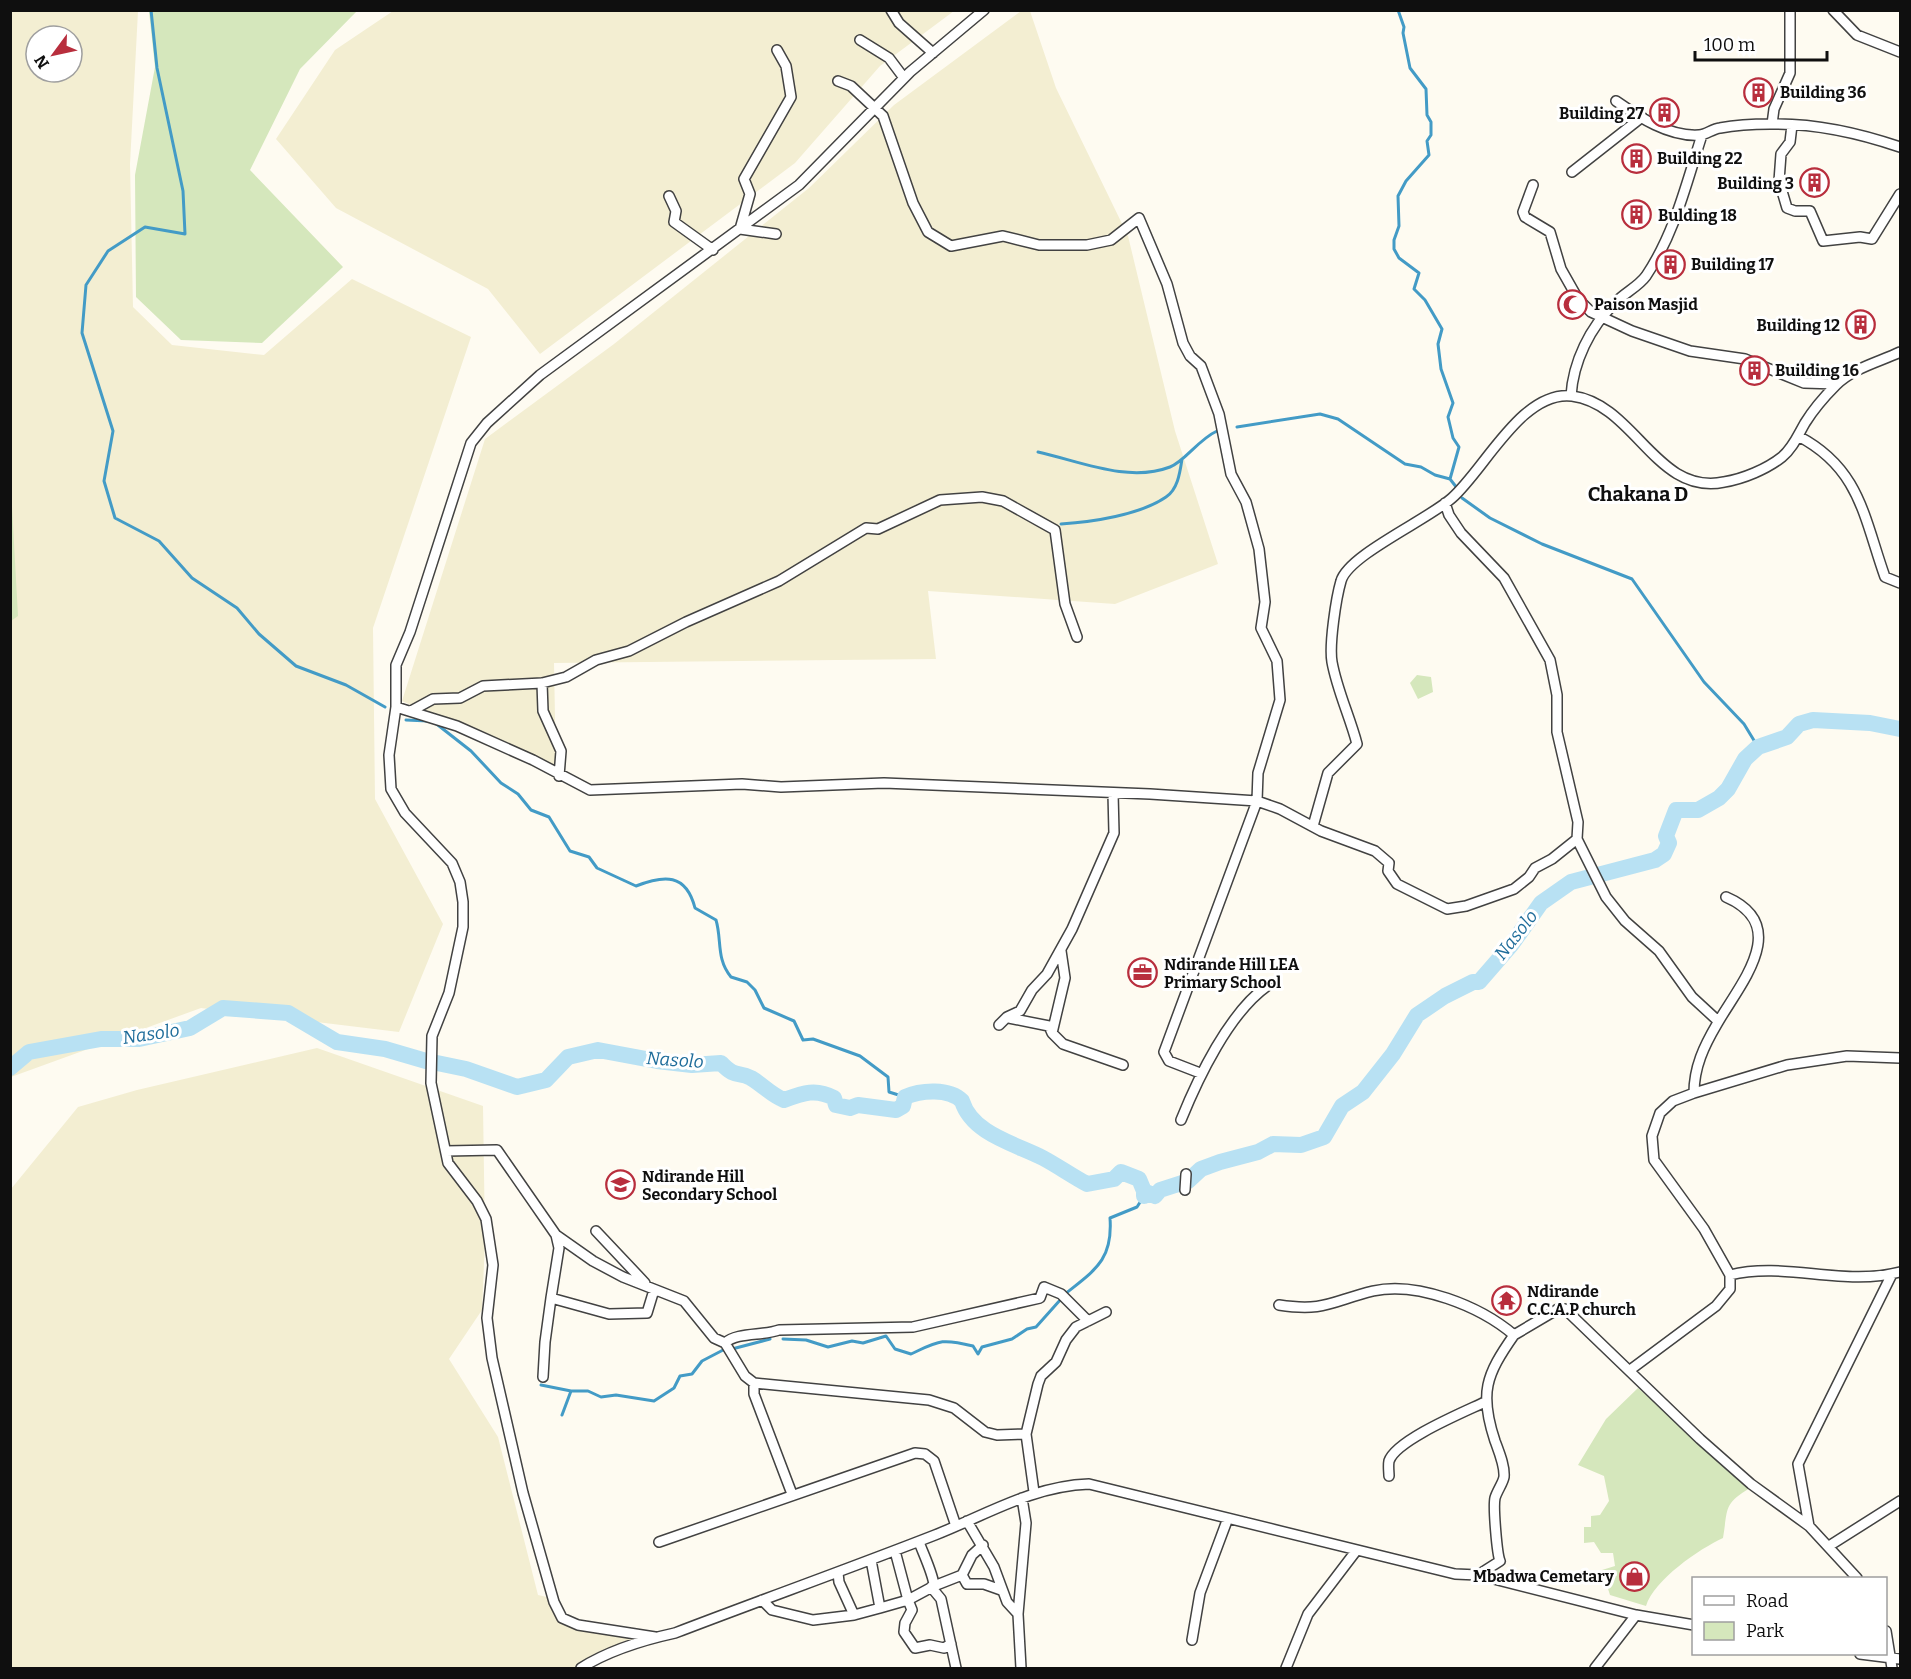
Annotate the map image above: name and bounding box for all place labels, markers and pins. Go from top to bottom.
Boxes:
building icon: Building 36 [1743,76,1775,108]
place label: Building 36 [1780,83,1867,102]
building icon: Building 27 [1649,97,1681,129]
place label: Building 27 [1559,104,1644,123]
building icon: Building 22 [1620,142,1652,174]
place label: Building 22 [1657,149,1743,168]
building icon: Building 3 [1799,167,1831,199]
place label: Building 3 [1717,174,1794,193]
building icon: Bulding 18 [1621,199,1653,231]
place label: Bulding 18 [1658,206,1737,225]
building icon: Building 17 [1654,248,1686,280]
place label: Building 17 [1691,255,1774,274]
mosque icon: Paison Masjid [1557,288,1589,320]
place label: Paison Masjid [1594,295,1698,314]
building icon: Building 12 [1845,309,1877,341]
place label: Building 12 [1757,316,1840,335]
building icon: Building 16 [1738,354,1770,386]
place label: Building 16 [1775,361,1859,380]
place label: Ndirande Hill LEA Primary School [1164,955,1300,992]
office icon: Ndirande Hill LEA Primary School [1127,957,1159,989]
place label: Ndirande Hill Secondary School [642,1167,777,1204]
school or university icon: Ndirande Hill Secondary School [605,1169,637,1201]
place label: Ndirande C.C.A.P church [1527,1282,1636,1319]
temple icon: Ndirande C.C.A.P church [1490,1284,1522,1316]
shop icon: Mbadwa Cemetary [1619,1560,1651,1592]
place label: Mbadwa Cemetary [1473,1567,1614,1586]

